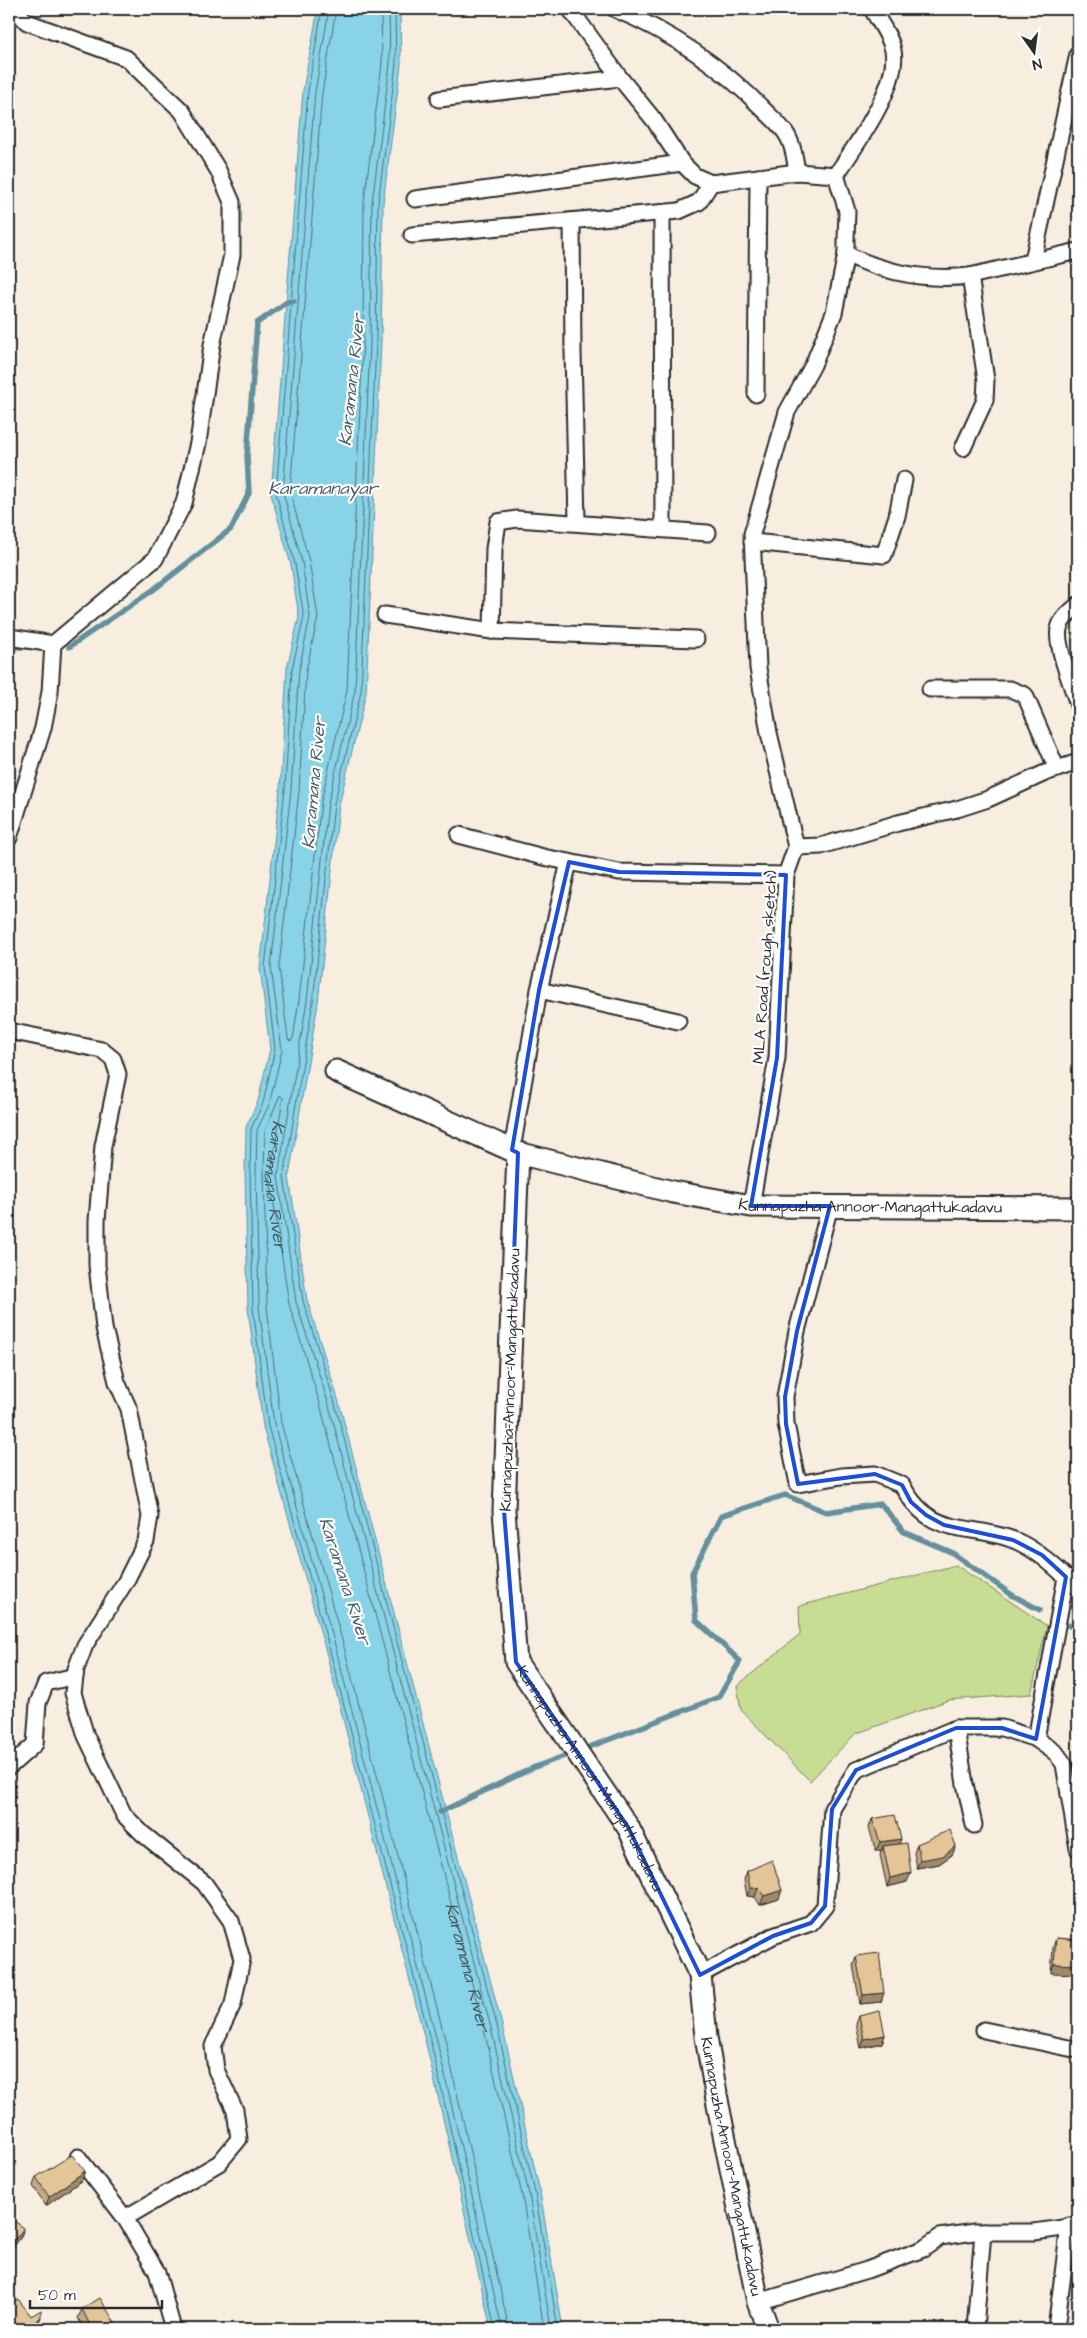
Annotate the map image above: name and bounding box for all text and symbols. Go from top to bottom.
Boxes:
north arrow [1010,28,1060,78]
text: N [1030,53,1044,74]
water label: Karamana River [333,311,372,447]
water label: Karamanayar [268,476,380,502]
water label: Karamana River [296,714,332,850]
street label: MLA Road (rough sketch) [747,869,784,1065]
water label: Karamana River [257,1119,294,1256]
street label: Kunnapuzha-Annoor-Mangattukadavu [737,1193,1002,1219]
street label: Kunnapuzha-Annoor-Mangattukadavu [494,1248,527,1512]
water label: Karamana River [313,1514,378,1650]
street label: Kunnapuzha-Annoor-Mangattukadavu [511,1661,669,1895]
water label: Karamana River [439,1900,497,2036]
street label: Kunnapuzha-Annoor-Mangattukadavu [695,2035,768,2298]
scale bar [30,2278,162,2310]
text: 50 m [38,2285,76,2306]

